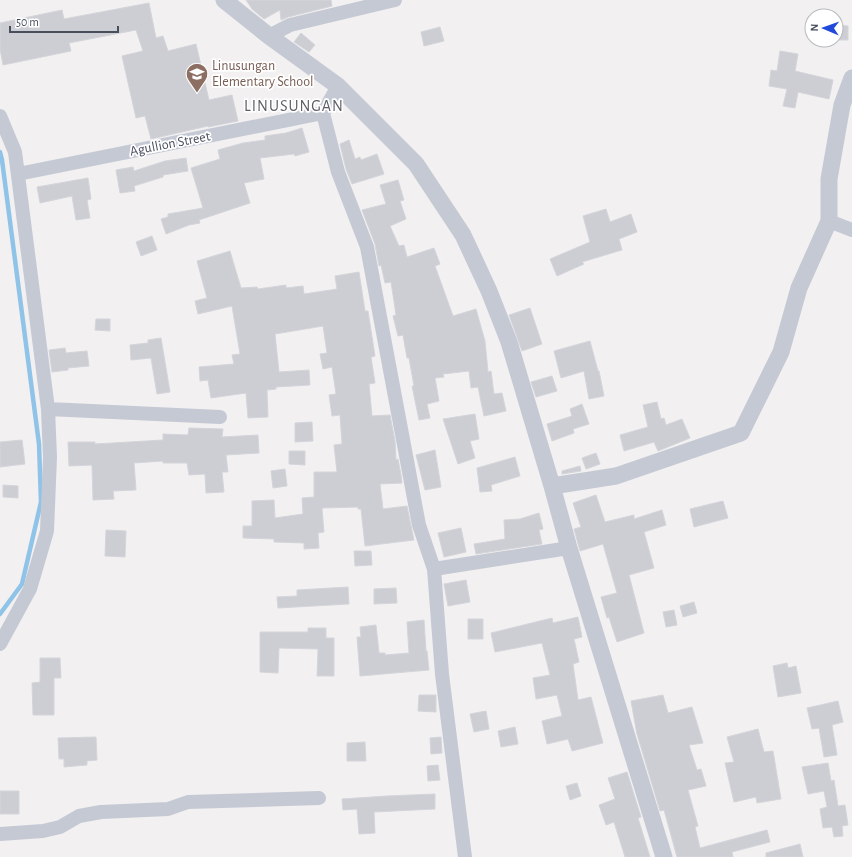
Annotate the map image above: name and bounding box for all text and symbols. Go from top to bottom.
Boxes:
scale bar [10,8,118,34]
north arrow [804,8,844,48]
text: 50 m [16,16,39,28]
text: N [809,24,820,32]
place label: Linusungan Elementary School [212,59,314,89]
school or university icon: Linusungan Elementary School [184,61,210,94]
district label: LINUSUNGAN [244,98,344,114]
street label: Agullion Street [129,129,212,159]

